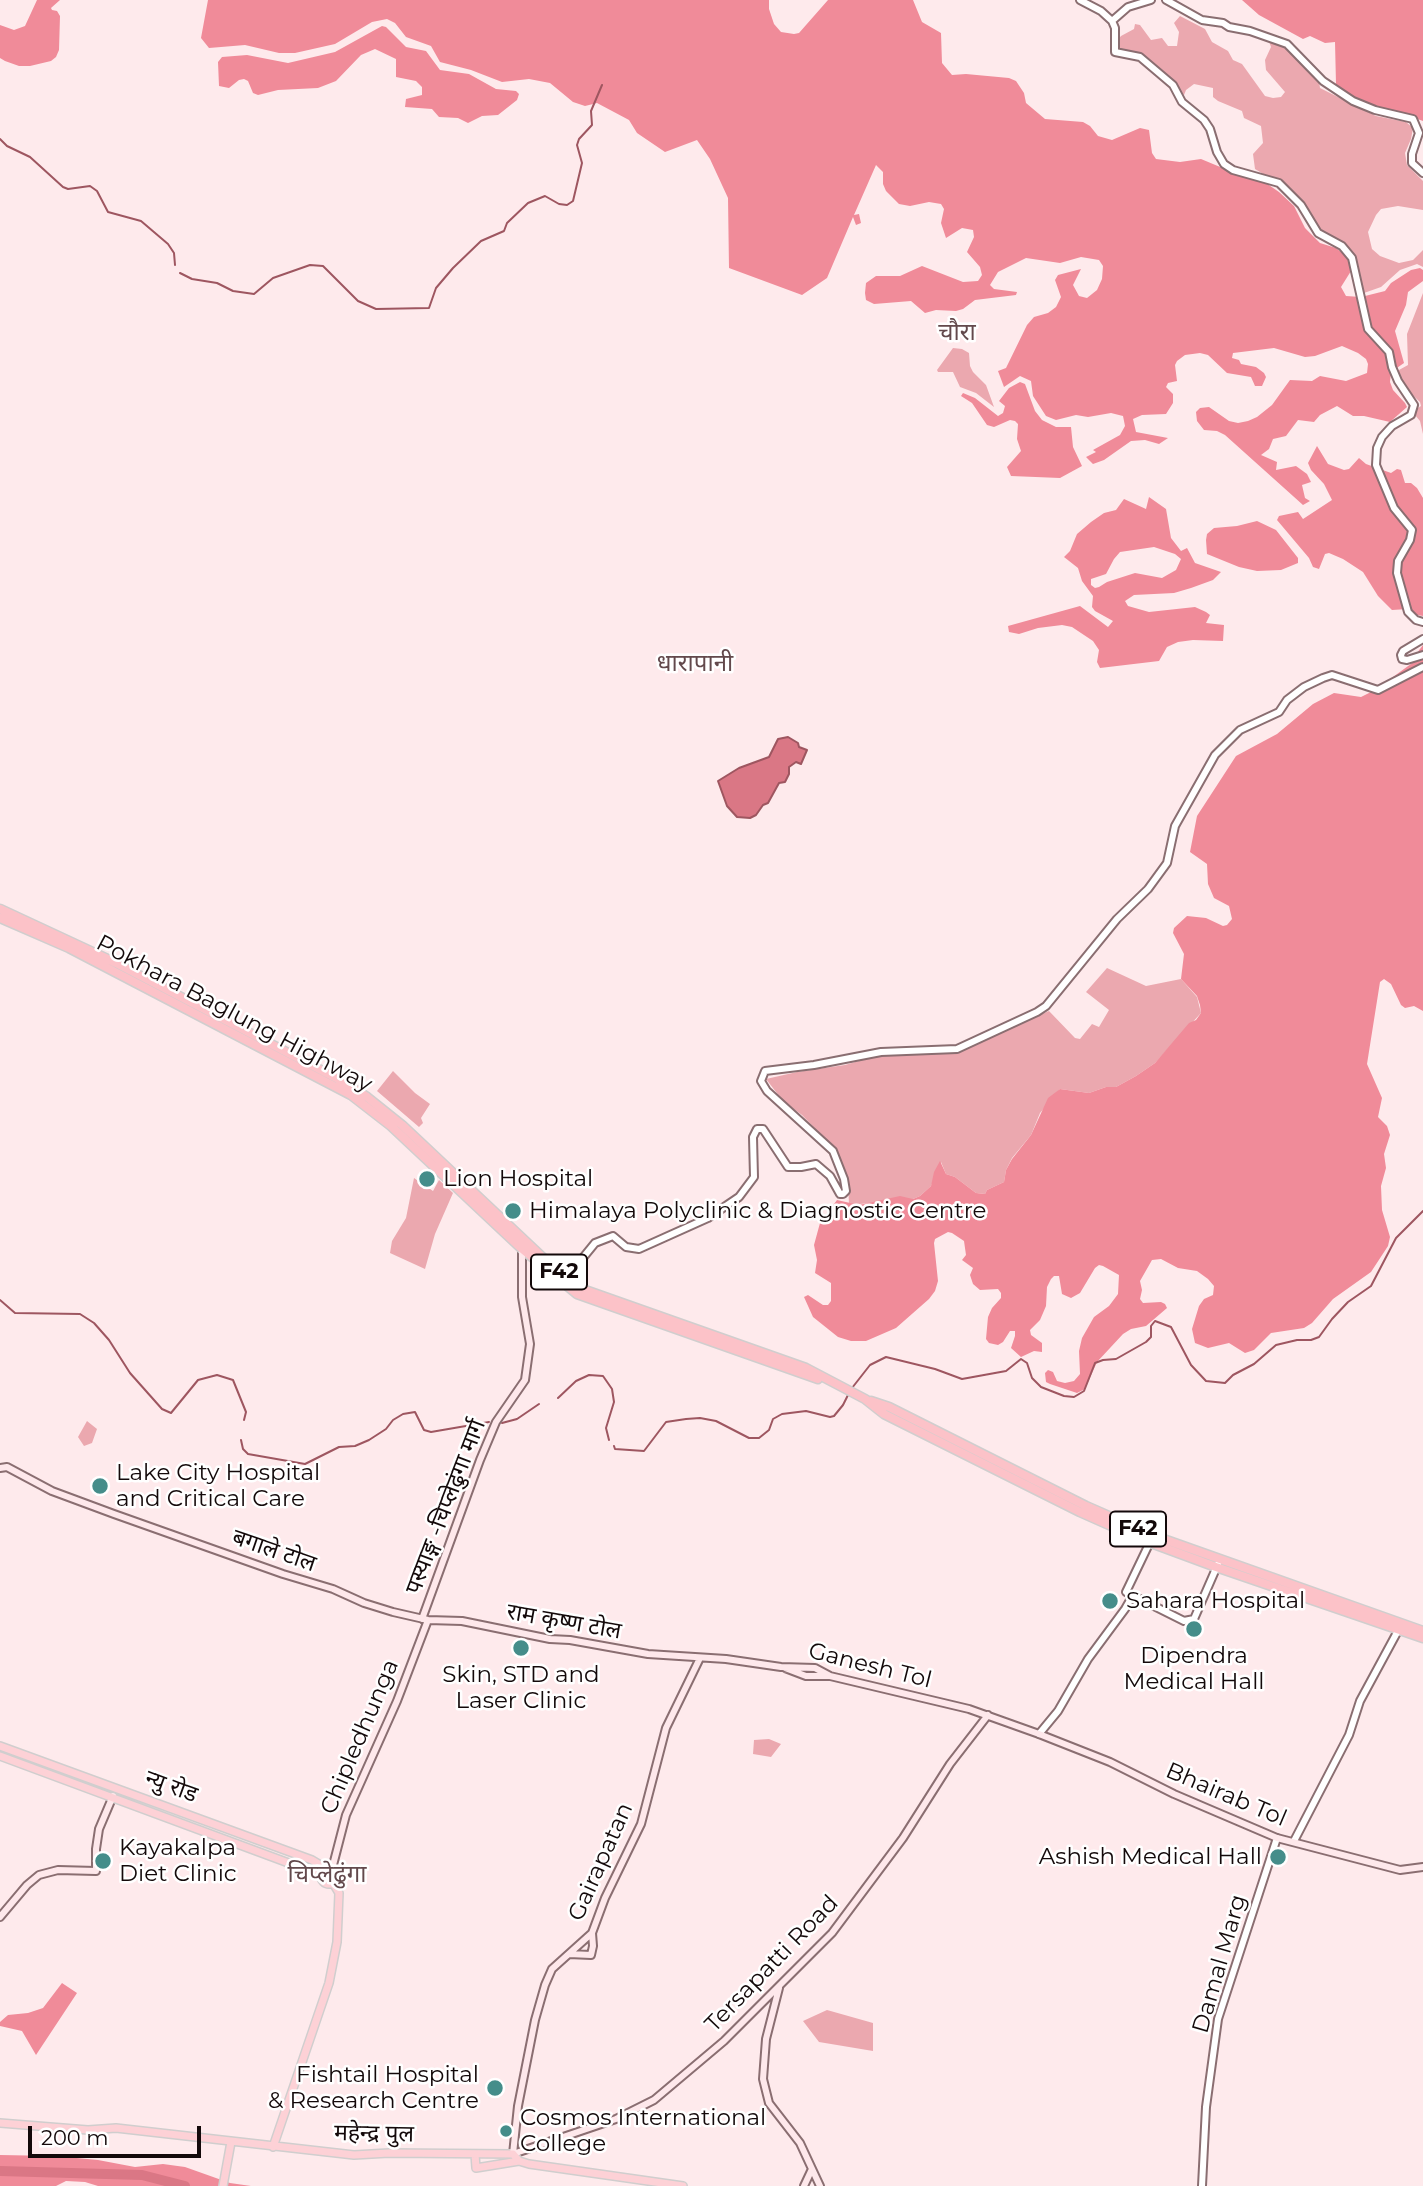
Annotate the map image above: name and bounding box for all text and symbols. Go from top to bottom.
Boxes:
district label: चौरा [938,319,976,347]
district label: धारापानी [657,650,733,678]
street label: Pokhara Baglung Highway [91,929,377,1099]
place label: Lion Hospital [443,1165,593,1193]
marker: Lion Hospital [417,1169,437,1189]
place label: Himalaya Polyclinic & Diagnostic Centre [529,1197,986,1225]
marker: Himalaya Polyclinic & Diagnostic Centre [503,1201,523,1221]
road number: F42 [531,1254,587,1290]
street label: पस्याङ्ग -चिप्लेढुंगा मार्ग [400,1416,492,1598]
place label: Lake City Hospital and Critical Care [116,1459,320,1513]
marker: Lake City Hospital and Critical Care [90,1476,110,1496]
road number: F42 [1110,1512,1166,1546]
street label: बगाले टोल [228,1524,320,1578]
place label: Sahara Hospital [1126,1587,1305,1615]
marker: Sahara Hospital [1100,1591,1120,1611]
street label: राम कृष्ण टोल [504,1598,624,1646]
marker: Dipendra Medical Hall [1184,1619,1204,1639]
street label: Ganesh Tol [805,1637,935,1695]
marker: Skin, STD and Laser Clinic [511,1638,531,1658]
place label: Dipendra Medical Hall [1123,1642,1265,1696]
street label: Chipledhunga [315,1656,405,1818]
place label: Skin, STD and Laser Clinic [442,1661,600,1715]
street label: Bhairab Tol [1161,1757,1291,1833]
street label: न्यु रोड [141,1765,201,1809]
street label: Gairapatan [563,1799,639,1925]
place label: Kayakalpa Diet Clinic [119,1834,237,1888]
place label: Ashish Medical Hall [1039,1843,1262,1871]
marker: Ashish Medical Hall [1268,1847,1288,1867]
marker: Kayakalpa Diet Clinic [93,1851,113,1871]
district label: चिप्लेढुंगा [288,1861,366,1889]
street label: Tersapatti Road [700,1890,844,2038]
street label: Damal Marg [1187,1891,1253,2037]
place label: Fishtail Hospital & Research Centre [268,2061,479,2115]
marker: Fishtail Hospital & Research Centre [485,2078,505,2098]
place label: Cosmos International College [520,2104,766,2158]
scale bar [32,2112,205,2156]
street label: महेन्द्र पुल [334,2120,414,2148]
marker: Cosmos International College [498,2123,514,2139]
text: 200 m [41,2125,108,2150]

